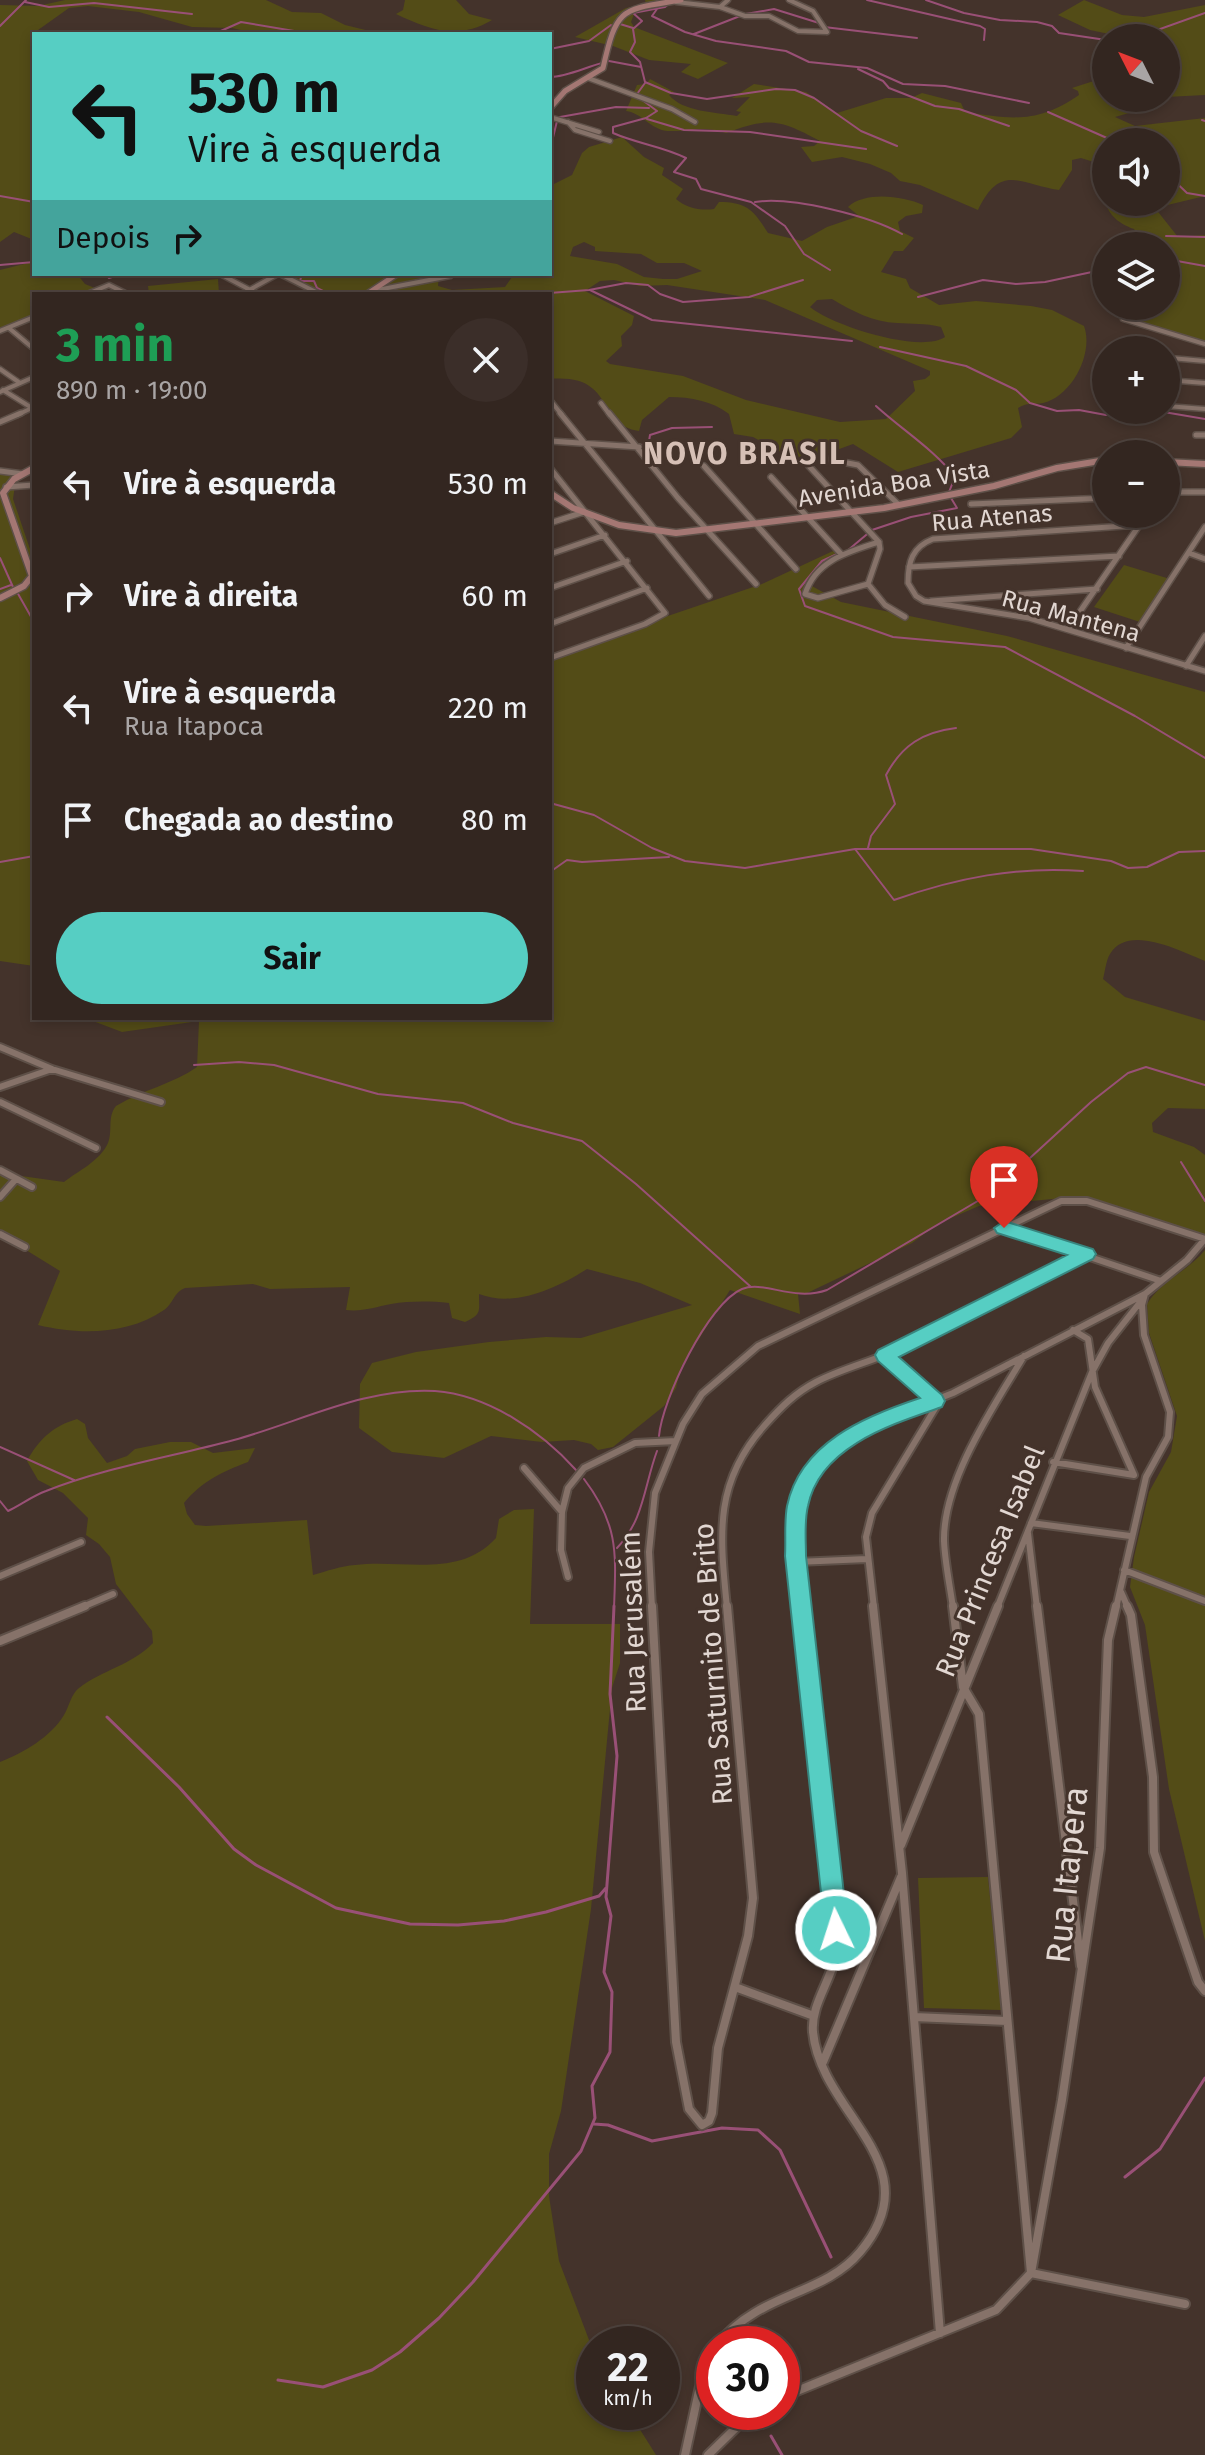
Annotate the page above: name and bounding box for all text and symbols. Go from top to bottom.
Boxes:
north arrow [1092,24,1180,112]
map controls [1092,24,1180,528]
text: 530 m [188,60,340,127]
icon: left [56,64,160,168]
text: Vire à esquerda [188,128,442,172]
button: sound [1092,128,1180,216]
icon: right [165,216,209,260]
text: Depois [56,220,149,256]
button: layers [1092,232,1180,320]
text: 3 min [56,316,174,374]
button: close [444,318,528,402]
button: + [1092,336,1180,424]
text: 890 m · 19:00 [56,375,207,406]
district label: NOVO BRASIL [643,436,847,472]
button: − [1092,440,1180,528]
street label: Avenida Boa Vista [796,455,992,513]
icon: left [56,462,100,506]
text: Vire à esquerda [124,466,336,502]
text: 530 m [448,466,528,502]
street label: Rua Atenas [930,499,1054,537]
icon: right [56,574,100,618]
text: Vire à direita [124,578,298,614]
text: 60 m [462,578,528,614]
street label: Rua Mantena [999,584,1143,648]
text: Vire à esquerda [124,675,336,711]
icon: left [56,686,100,730]
text: 220 m [448,690,528,726]
text: Rua Itapoca [124,711,264,742]
icon: arrive [56,798,100,842]
text: Chegada ao destino [124,802,394,838]
text: 80 m [461,802,528,838]
button: Sair [56,912,528,1004]
pin [970,1146,1038,1228]
icon: arrive [982,1158,1026,1202]
street label: Rua Princesa Isabel [929,1440,1051,1682]
street label: Rua Saturnito de Brito [687,1522,739,1806]
street label: Rua Jerusalém [613,1531,653,1713]
street label: Rua Itapera [1037,1785,1097,1965]
position arrow [794,1888,878,1972]
speed limit sign: 30 [696,2326,800,2430]
text: 22 [607,2344,649,2392]
text: km/h [603,2386,653,2410]

